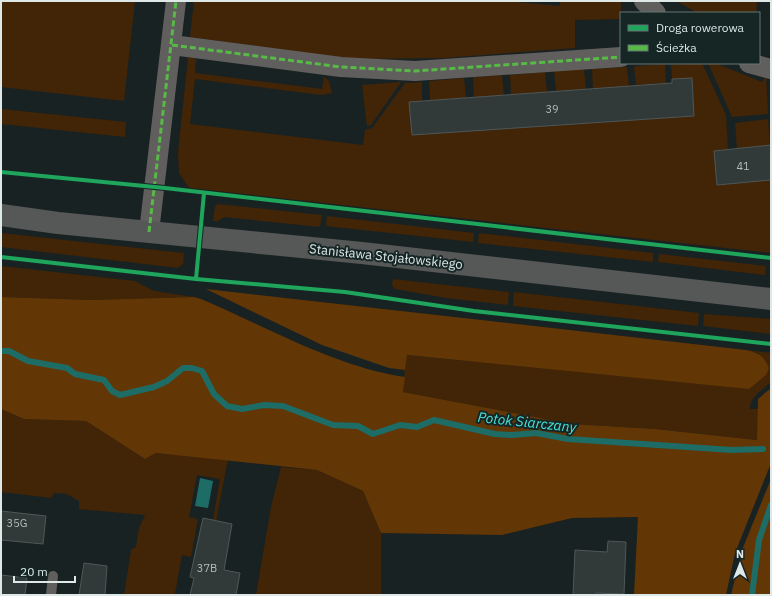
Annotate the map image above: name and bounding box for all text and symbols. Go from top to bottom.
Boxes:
legend [620,12,760,64]
text: Droga rowerowa [656,20,745,35]
text: Ścieżka [656,40,697,55]
house number: 39 [545,102,559,116]
house number: 41 [736,159,750,173]
street label: Stanisława Stojałowskiego [308,240,464,273]
water label: Potok Siarczany [477,408,578,436]
house number: 35G [7,516,27,530]
north arrow [720,544,760,584]
text: N [736,547,744,561]
scale bar [14,558,75,584]
house number: 37B [197,561,217,575]
text: 20 m [20,564,48,579]

